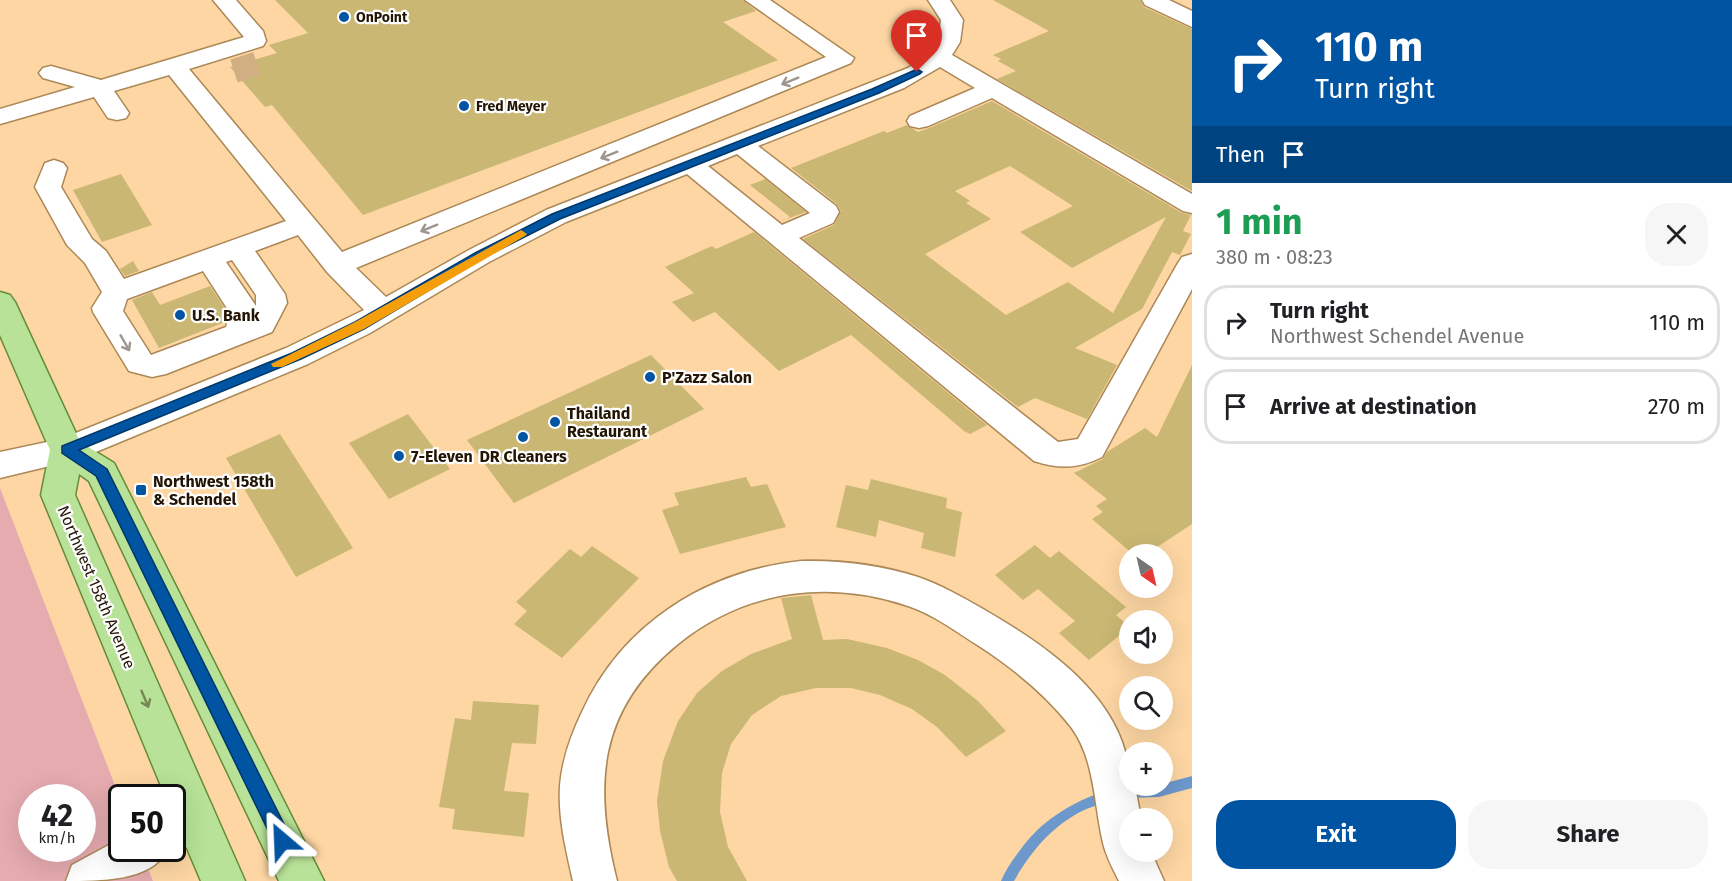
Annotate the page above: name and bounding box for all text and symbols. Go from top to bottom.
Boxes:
place label: OnPoint [356,9,408,26]
marker: OnPoint [337,10,351,24]
pin [891,10,942,72]
icon: arrive [900,19,933,52]
text: 110 m [1315,22,1423,72]
icon: right [1216,24,1294,102]
text: Turn right [1315,73,1435,105]
one-way arrow [781,76,800,87]
place label: Fred Meyer [476,98,546,115]
marker: Fred Meyer [457,99,471,113]
icon: arrive [1277,138,1310,171]
text: Then [1216,141,1265,168]
one-way arrow [601,150,619,161]
text: 1 min [1216,200,1303,244]
button: close [1645,203,1708,266]
one-way arrow [420,223,438,234]
text: 380 m · 08:23 [1216,245,1333,269]
text: Turn right [1270,297,1369,324]
place label: U.S. Bank [192,306,260,325]
icon: right [1219,306,1252,339]
marker: U.S. Bank [173,308,187,322]
text: 110 m [1649,309,1705,336]
text: Northwest Schendel Avenue [1270,324,1524,348]
one-way arrow [120,333,131,351]
place label: P'Zazz Salon [662,368,752,387]
marker: P'Zazz Salon [643,370,657,384]
icon: arrive [1219,390,1252,423]
text: Arrive at destination [1270,393,1477,420]
text: 270 m [1648,393,1705,420]
place label: Thailand Restaurant [567,404,648,441]
marker: Thailand Restaurant [548,415,562,429]
marker: DR Cleaners [516,430,530,444]
place label: 7-Eleven [411,447,473,466]
place label: DR Cleaners [479,447,567,466]
marker: 7-Eleven [392,449,406,463]
place label: Northwest 158th & Schendel [153,472,274,509]
marker: Northwest 158th & Schendel [134,483,148,497]
street label: Northwest 158th Avenue [53,503,140,672]
north arrow [1119,544,1173,598]
map controls [1119,544,1173,862]
button: sound [1119,610,1173,664]
button: search [1119,676,1173,730]
one-way arrow [140,690,151,708]
button: + [1119,742,1173,796]
speed limit sign: 50 [108,784,186,862]
text: 42 [41,798,73,834]
button: Exit [1216,800,1456,869]
button: Share [1468,800,1708,869]
button: − [1119,808,1173,862]
position arrow [250,809,314,873]
text: km/h [38,829,76,847]

